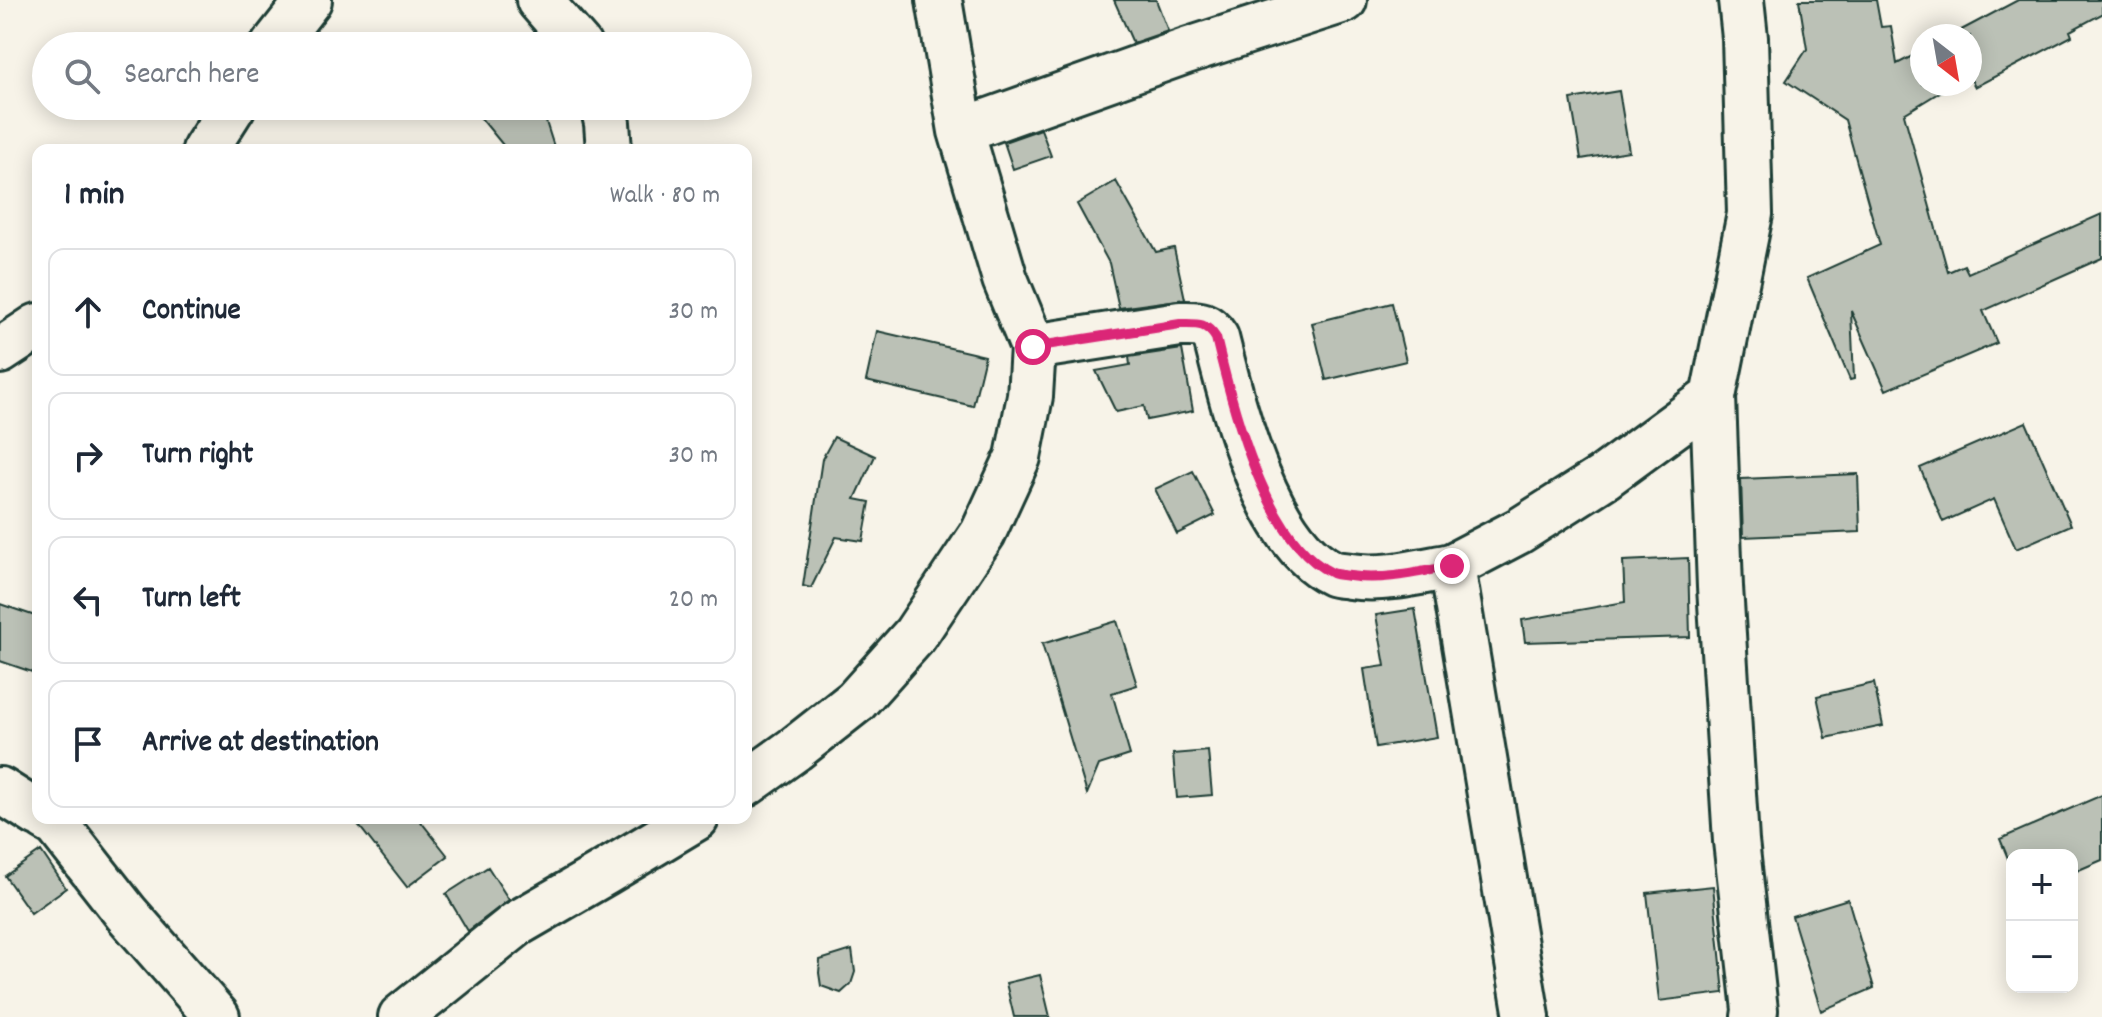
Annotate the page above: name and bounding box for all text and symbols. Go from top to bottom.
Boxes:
north arrow [1910,24,1982,96]
search box [32,32,752,120]
icon: search [60,54,104,98]
text: Search here [124,55,260,98]
text: 1 min [64,172,125,221]
text: Walk · 80 m [610,178,720,215]
icon: ahead [66,290,110,334]
text: Continue [142,291,241,334]
text: 30 m [668,294,718,331]
route start [1015,329,1051,365]
icon: right [66,434,110,478]
text: Turn right [142,435,253,478]
text: 30 m [668,438,718,475]
route end [1434,548,1470,584]
icon: left [66,578,110,622]
text: Turn left [142,579,241,622]
text: 20 m [669,582,718,619]
icon: arrive [66,722,110,766]
text: Arrive at destination [142,723,379,766]
map controls [2006,849,2078,993]
button: + [2006,849,2078,921]
button: − [2006,921,2078,993]

